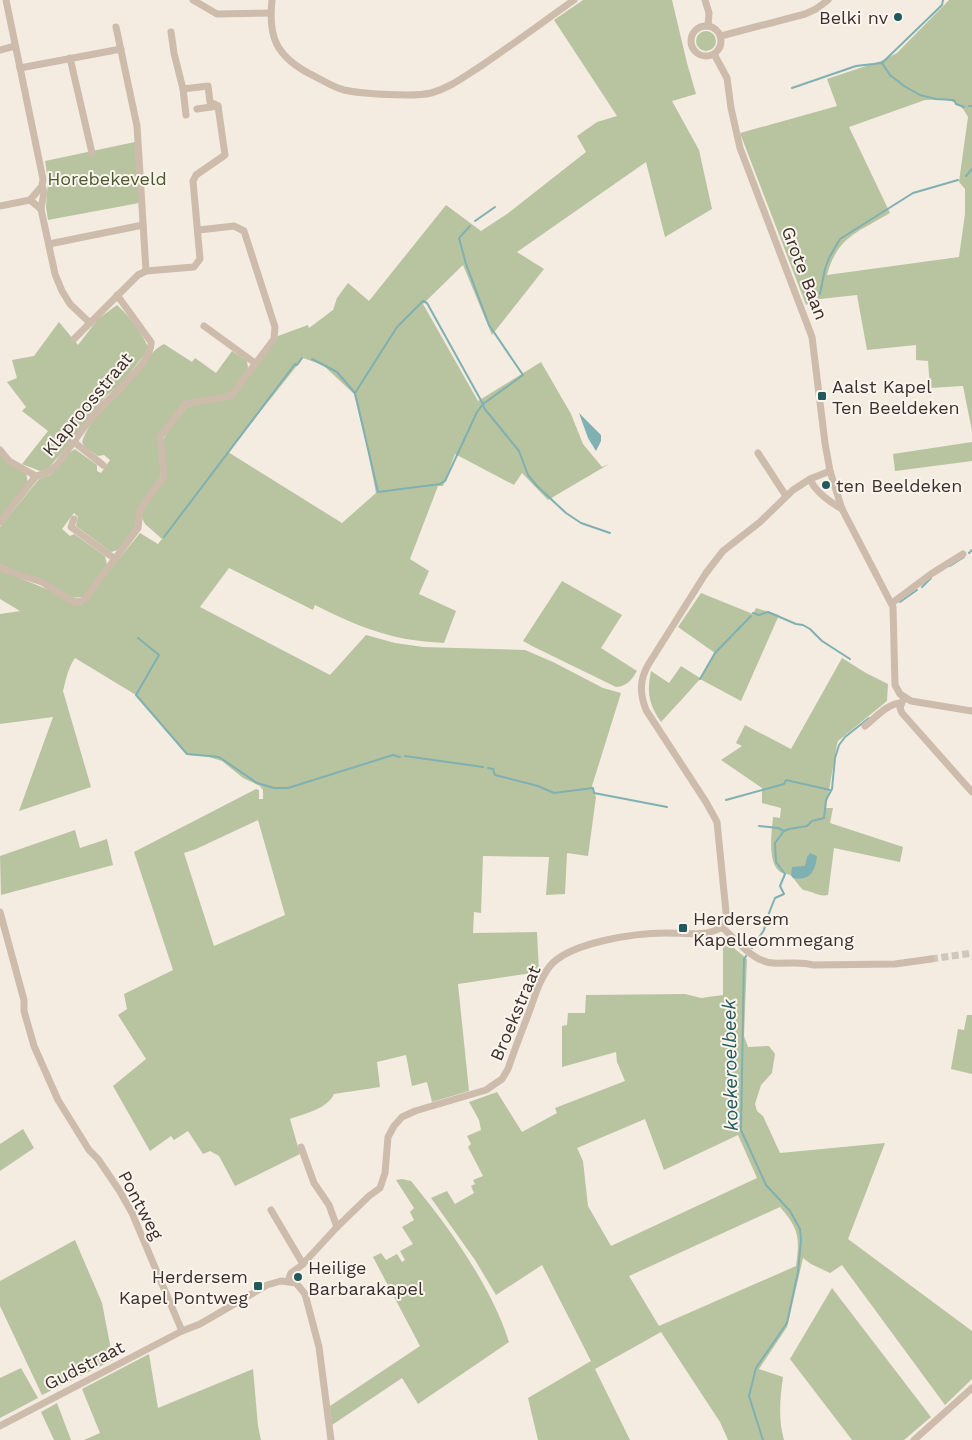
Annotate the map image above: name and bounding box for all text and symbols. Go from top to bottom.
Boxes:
place label: Belki nv [819,7,889,28]
marker: Belki nv [892,11,904,23]
park label: Horebekeveld [47,168,167,189]
street label: Grote Baan [778,223,832,323]
street label: Klaproosstraat [38,348,137,460]
place label: Aalst Kapel Ten Beeldeken [832,376,960,418]
marker: Aalst Kapel Ten Beeldeken [816,390,828,402]
place label: ten Beeldeken [836,475,962,496]
marker: ten Beeldeken [820,479,832,491]
place label: Herdersem Kapelleommegang [693,908,854,950]
marker: Herdersem Kapelleommegang [677,922,689,934]
street label: Broekstraat [485,962,545,1064]
water label: koekeroelbeek [717,998,743,1131]
street label: Pontweg [114,1167,168,1243]
place label: Heilige Barbarakapel [308,1257,424,1299]
place label: Herdersem Kapel Pontweg [119,1266,248,1308]
marker: Heilige Barbarakapel [292,1271,304,1283]
marker: Herdersem Kapel Pontweg [252,1280,264,1292]
street label: Gudstraat [40,1336,128,1394]

